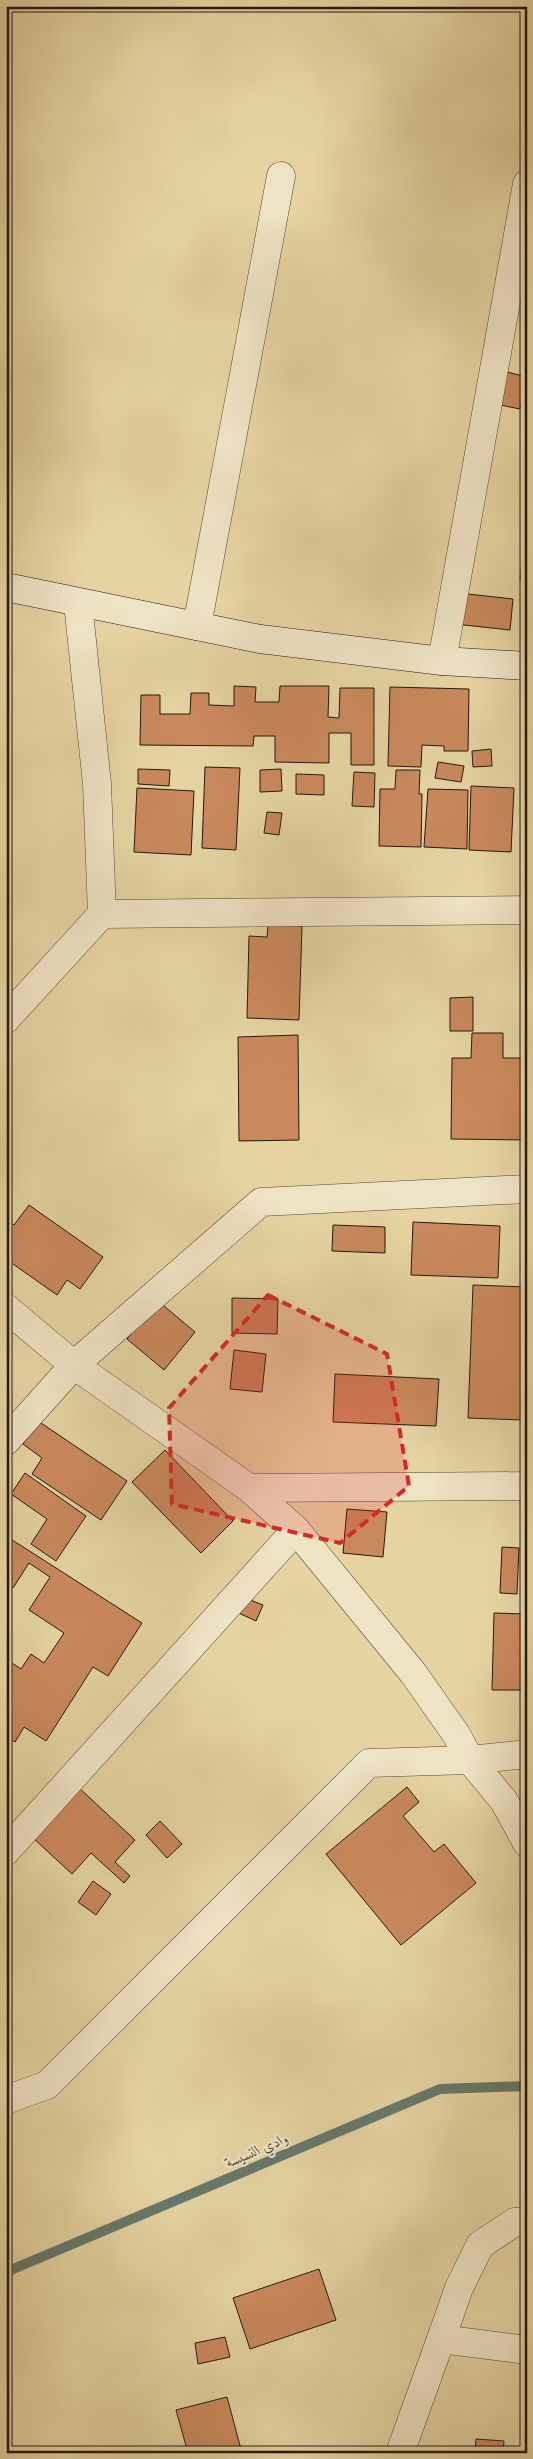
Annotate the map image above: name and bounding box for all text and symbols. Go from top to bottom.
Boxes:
water label: وادي النسيسة [221,2129,292,2175]

